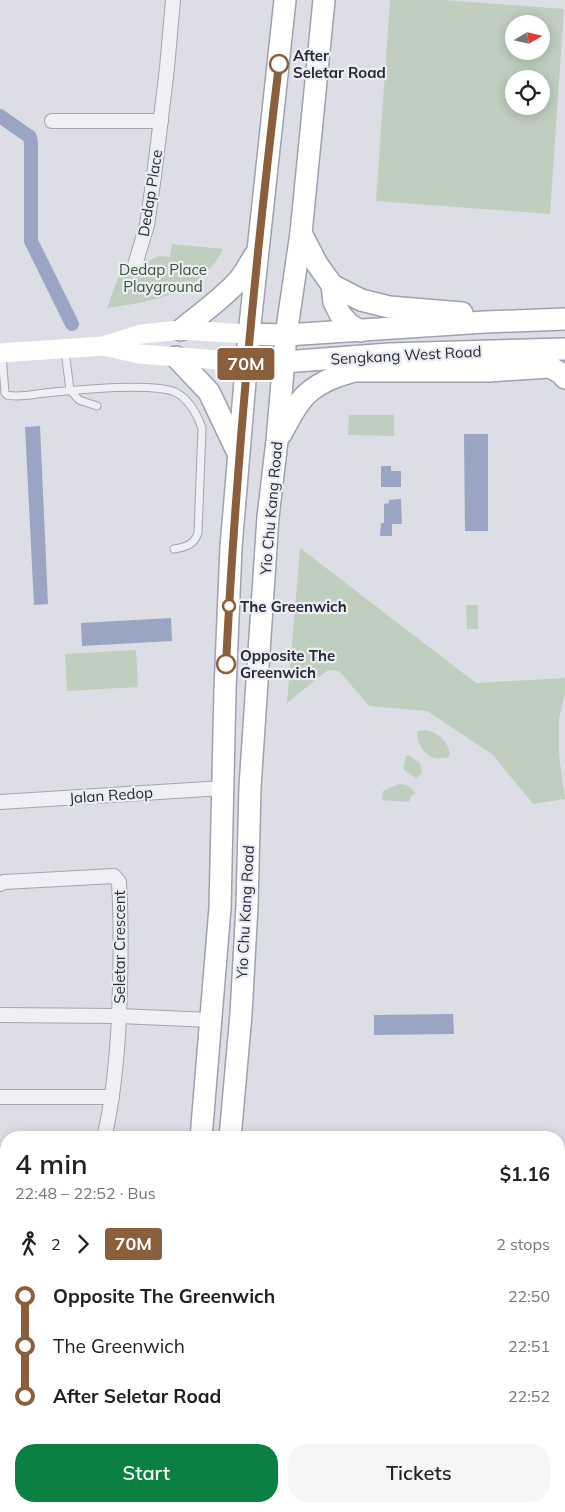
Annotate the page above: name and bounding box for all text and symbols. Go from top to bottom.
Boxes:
north arrow [505,15,550,60]
map controls [505,15,550,115]
place label: After Seletar Road [293,46,386,82]
marker: After Seletar Road [269,54,289,74]
button: locate [505,70,550,115]
street label: Dedap Place [134,148,166,238]
park label: Dedap Place Playground [119,260,207,296]
street label: Sengkang West Road [330,342,482,368]
line badge: 70M [217,348,275,380]
text: 70M [227,352,265,375]
street label: Yio Chu Kang Road [256,441,286,576]
place label: The Greenwich [240,597,347,616]
marker: The Greenwich [222,599,236,613]
place label: Opposite The Greenwich [240,646,335,682]
marker: Opposite The Greenwich [216,654,236,674]
street label: Jalan Redop [68,783,154,807]
street label: Yio Chu Kang Road [232,845,258,980]
street label: Seletar Crescent [110,890,129,1004]
text: 4 min [15,1146,88,1181]
text: $1.16 [500,1162,550,1186]
text: 22:48 – 22:52 · Bus [15,1183,156,1203]
icon: walk [15,1230,43,1258]
icon: forward [69,1230,97,1258]
text: 70M [115,1232,152,1255]
text: 2 [51,1234,61,1254]
text: 2 stops [496,1234,550,1254]
text: Opposite The Greenwich [53,1284,275,1308]
text: 22:50 [508,1286,550,1306]
text: The Greenwich [53,1334,185,1358]
text: 22:51 [508,1336,550,1356]
text: After Seletar Road [53,1384,221,1408]
text: 22:52 [508,1386,550,1406]
button: Start [15,1444,278,1502]
button: Tickets [288,1444,550,1502]

